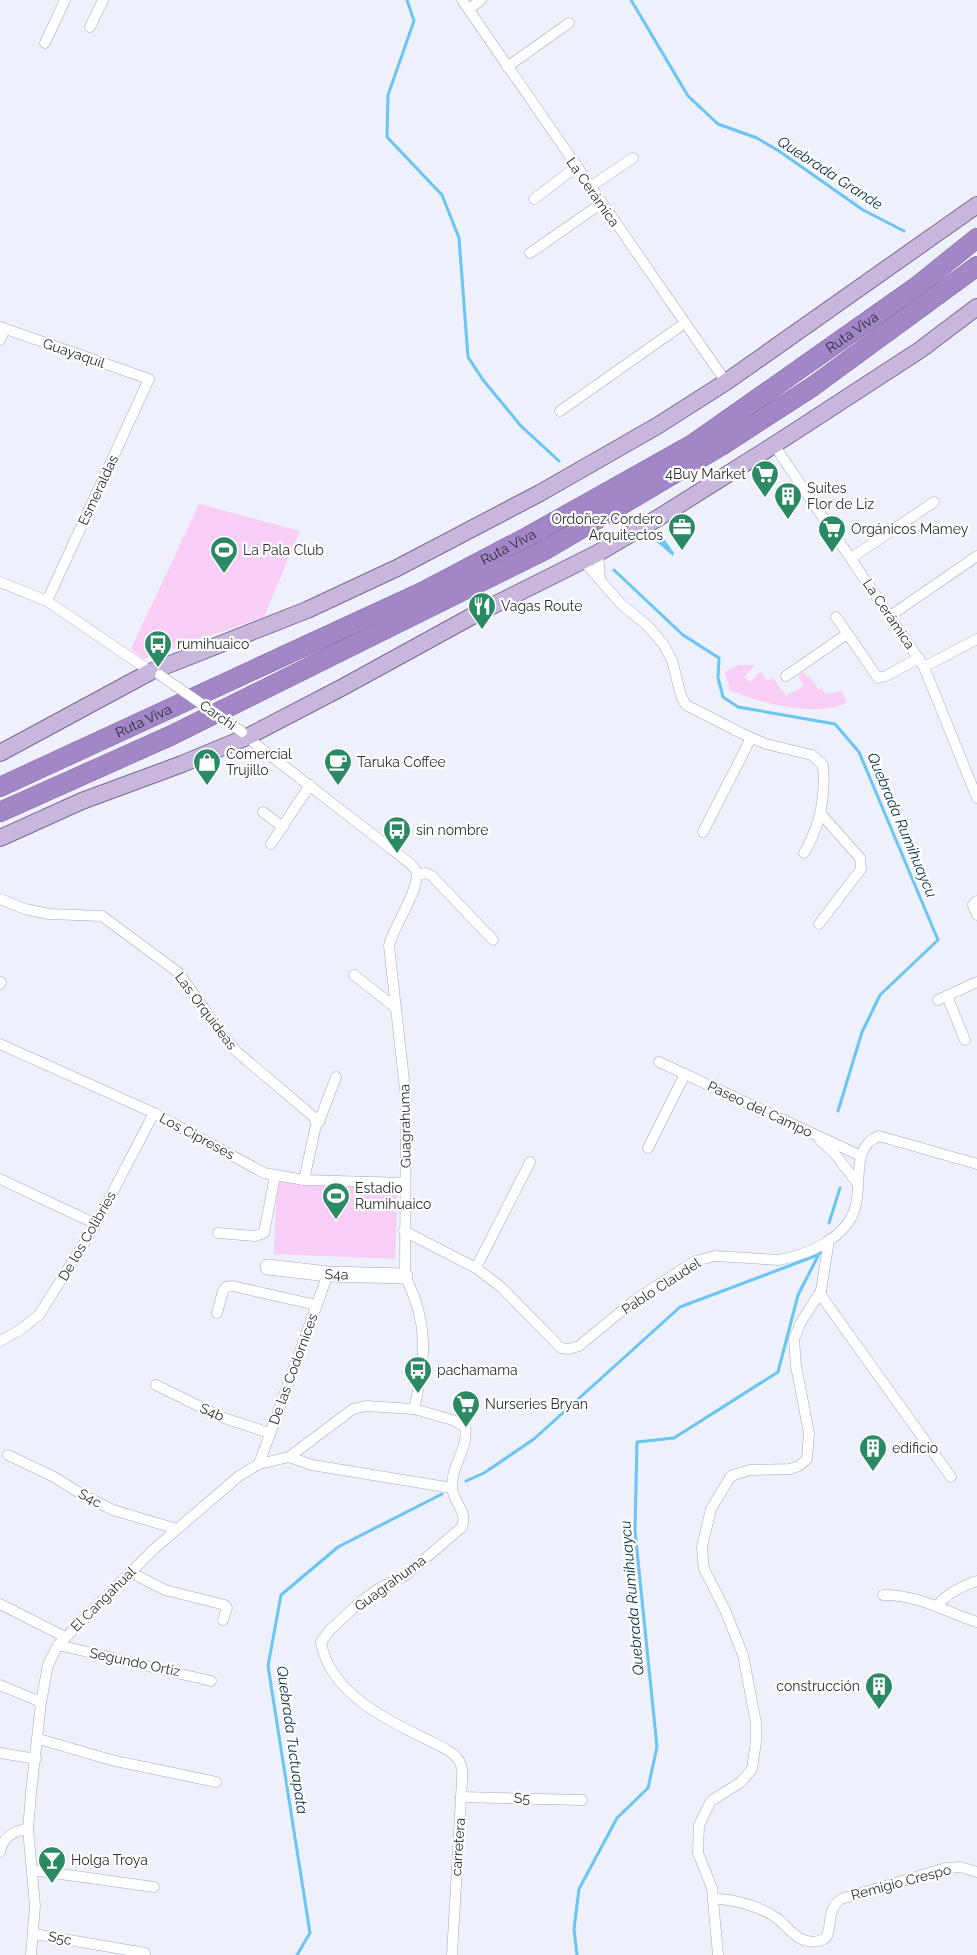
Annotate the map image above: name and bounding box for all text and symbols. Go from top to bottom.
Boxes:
water label: Quebrada Grande [774,132,886,214]
street label: La Cerámica [563,154,623,230]
street label: Ruta Viva [823,308,881,356]
street label: Guayaquil [41,335,107,371]
street label: Esmeraldas [75,452,121,528]
supermarket icon: 4Buy Market [750,459,780,498]
place label: 4Buy Market [665,466,746,482]
place label: Suites Flor de Liz [807,480,874,512]
building icon: Suites Flor de Liz [773,481,803,520]
place label: Ordoñez Cordero Arquitectos [551,511,663,543]
office icon: Ordoñez Cordero Arquitectos [667,512,697,551]
supermarket icon: Orgánicos Mamey [817,514,847,553]
place label: Orgánicos Mamey [851,521,969,537]
street label: Ruta Viva [478,526,539,568]
sports icon: La Pala Club [209,535,239,574]
place label: La Pala Club [243,542,324,558]
street label: La Cerámica [860,576,918,652]
restaurant icon: Vagas Route [467,591,497,630]
place label: Vagas Route [501,598,582,614]
bus stop icon: rumihuaico [143,629,173,668]
place label: rumihuaico [177,636,249,652]
street label: Carchi [197,697,239,733]
street label: Ruta Viva [113,701,174,741]
place label: Comercial Trujillo [226,746,292,778]
shop icon: Comercial Trujillo [192,747,222,786]
cafe icon: Taruka Coffee [323,747,353,786]
water label: Quebrada Rumihuaycu [863,750,941,901]
place label: Taruka Coffee [357,754,446,770]
bus stop icon: sin nombre [382,815,412,854]
place label: sin nombre [416,822,488,838]
street label: Las Orquideas [172,969,240,1053]
street label: Paseo del Campo [705,1078,815,1140]
street label: Guagrahuma [396,1084,414,1168]
street label: Los Cipreses [157,1110,237,1163]
place label: Estadio Rumihuaico [355,1180,431,1212]
sports icon: Estadio Rumihuaico [321,1181,351,1220]
street label: De los Colibries [55,1188,119,1284]
street label: Pablo Claudel [619,1254,704,1317]
street label: S4a [324,1266,349,1283]
street label: De las Codornices [265,1311,321,1427]
bus stop icon: pachamama [403,1355,433,1394]
place label: pachamama [437,1362,518,1378]
supermarket icon: Nurseries Bryan [451,1389,481,1428]
place label: Nurseries Bryan [485,1396,588,1412]
street label: S4b [197,1400,227,1424]
building icon: edificio [858,1433,888,1472]
place label: edificio [892,1440,938,1456]
street label: S4c [76,1485,105,1511]
water label: Quebrada Rumihuaycu [616,1519,648,1676]
street label: Guagrahuma [351,1552,429,1614]
street label: El Cangahual [67,1563,139,1635]
street label: Segundo Ortiz [88,1645,182,1679]
water label: Quebrada Tuctuapata [273,1665,311,1815]
building icon: construcción [864,1671,894,1710]
place label: construcción [776,1678,860,1694]
street label: S5 [514,1790,531,1806]
street label: carretera [448,1817,468,1877]
bar icon: Holga Troya [37,1845,67,1884]
place label: Holga Troya [71,1852,148,1868]
street label: Remigio Crespo [849,1861,953,1903]
street label: S5c [47,1928,73,1948]

